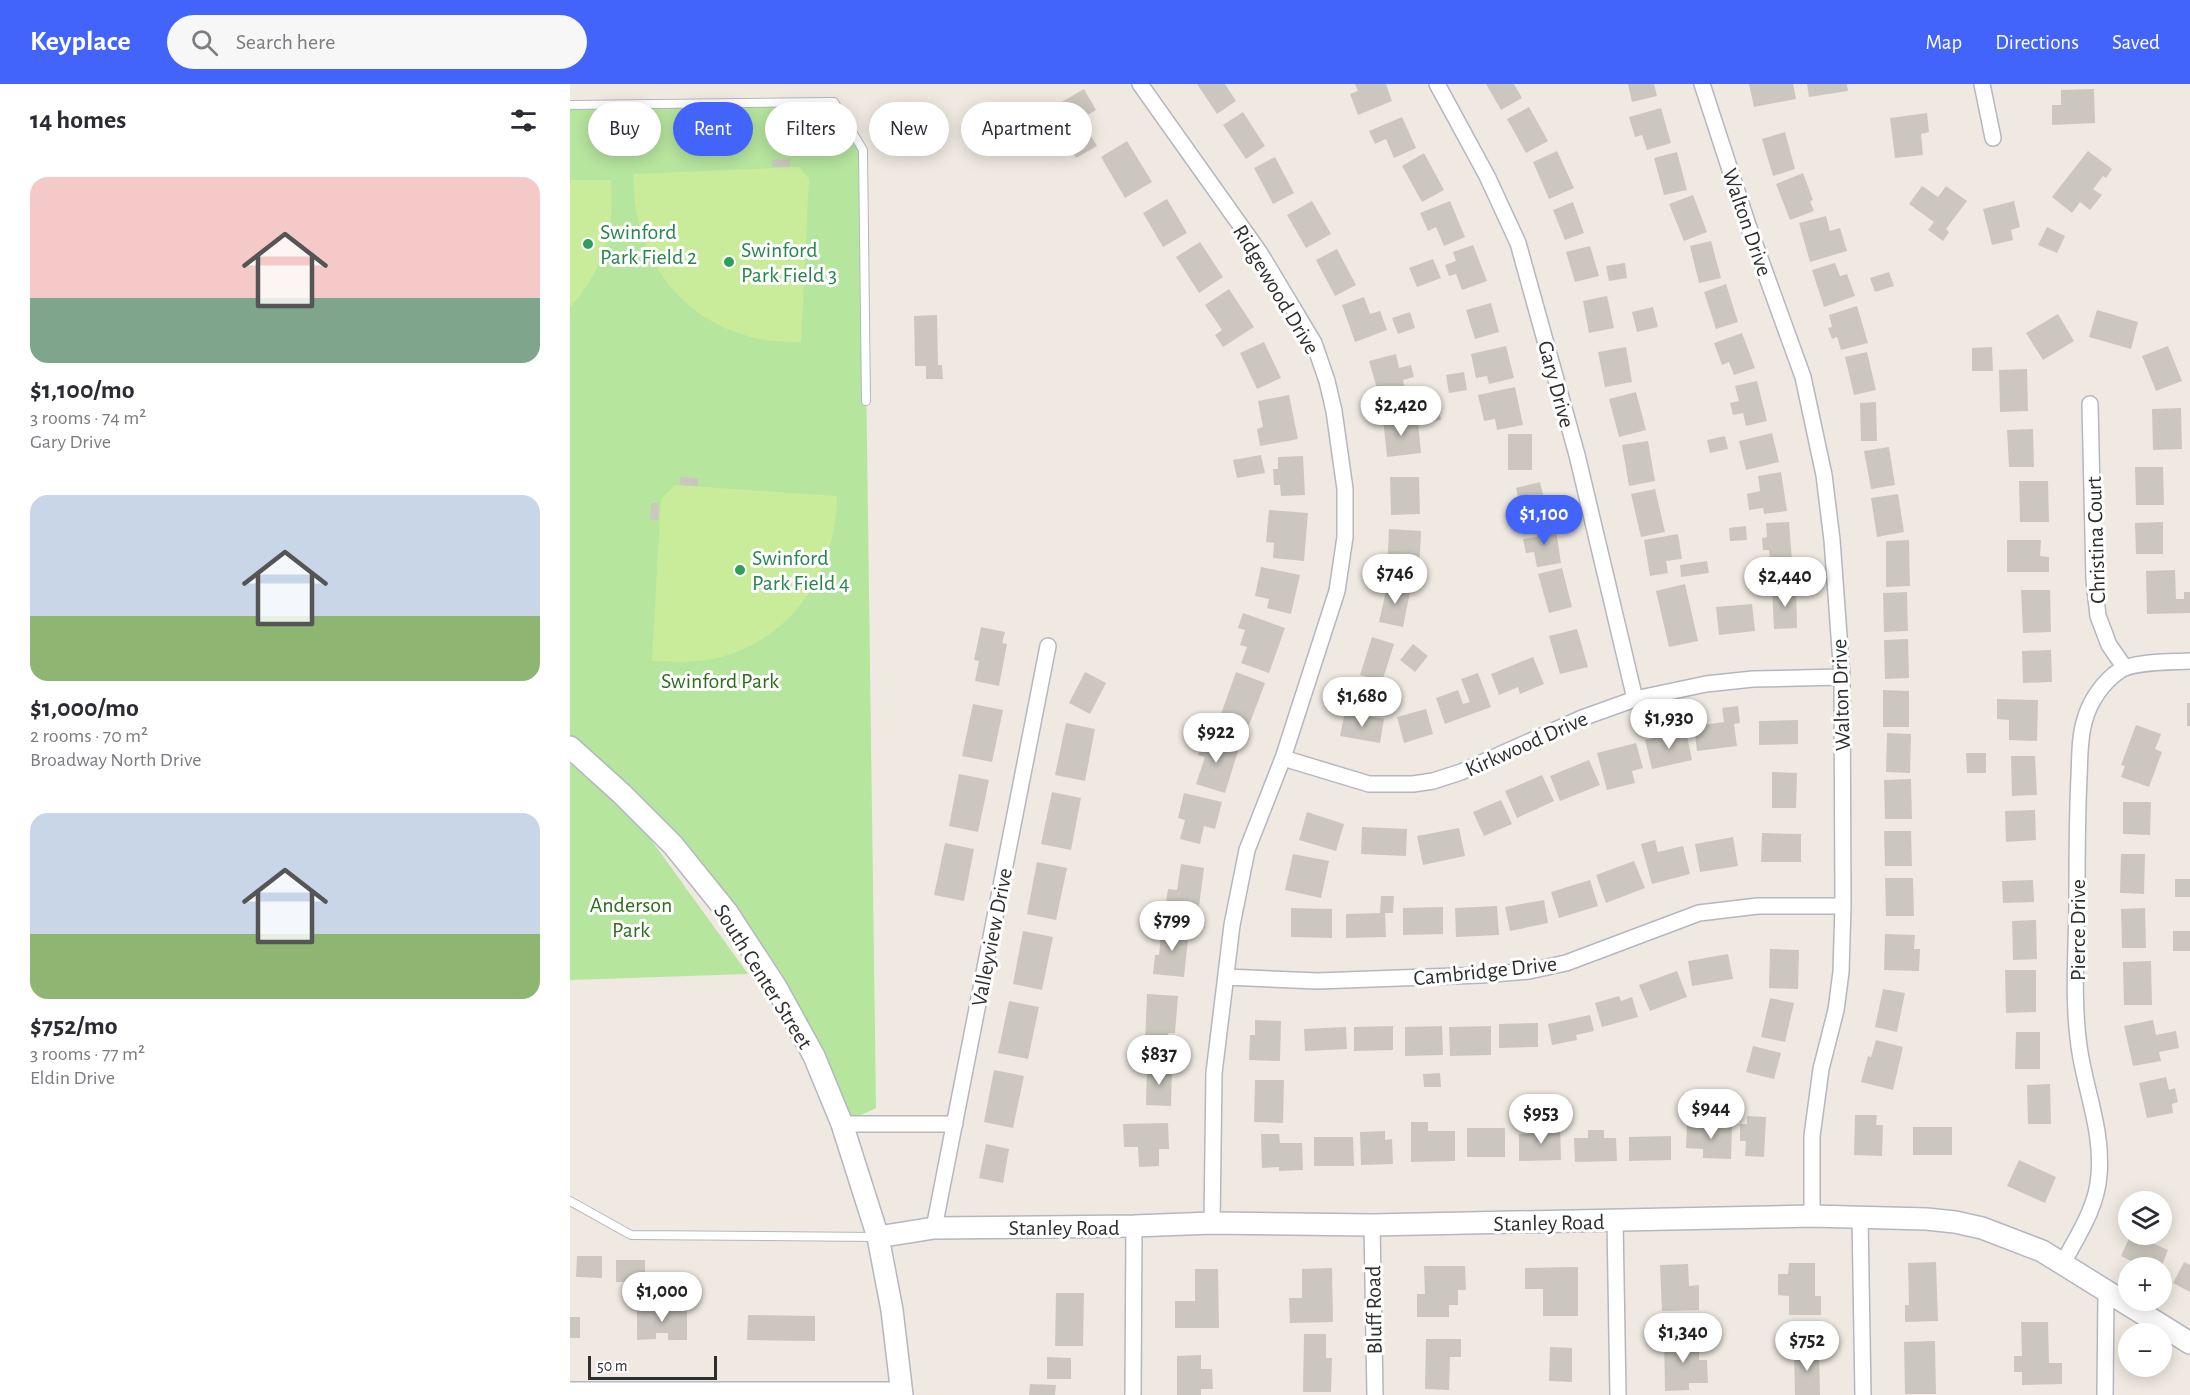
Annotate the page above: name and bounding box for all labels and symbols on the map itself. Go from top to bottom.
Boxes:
street label: Walton Drive [1718,166,1776,279]
place label: Swinford Park Field 2 [600,221,697,268]
street label: Ridgewood Drive [1229,221,1323,358]
marker: Swinford Park Field 2 [581,237,595,251]
place label: Swinford Park Field 3 [741,239,837,286]
marker: Swinford Park Field 3 [722,255,736,269]
street label: Gary Drive [1534,338,1578,430]
pin: $2,420 [1352,386,1450,437]
street label: Christina Court [2083,476,2109,604]
pin: $1,100 [1495,495,1593,546]
place label: Swinford Park Field 4 [752,547,850,594]
pin: $746 [1359,554,1431,605]
pin: $2,440 [1736,557,1834,608]
marker: Swinford Park Field 4 [733,563,747,577]
street label: Walton Drive [1828,639,1854,751]
park label: Swinford Park [661,670,779,692]
pin: $1,680 [1313,677,1411,728]
pin: $1,930 [1620,699,1718,750]
street label: Kirkwood Drive [1462,707,1591,781]
pin: $922 [1180,713,1252,764]
street label: Valleyview Drive [968,866,1016,1008]
street label: Pierce Drive [2067,879,2089,981]
park label: Anderson Park [590,894,672,941]
street label: South Center Street [710,900,816,1053]
pin: $799 [1136,901,1208,952]
street label: Cambridge Drive [1412,953,1558,989]
pin: $837 [1123,1035,1195,1086]
pin: $944 [1675,1089,1747,1140]
pin: $953 [1505,1094,1577,1145]
street label: Stanley Road [1493,1211,1605,1235]
street label: Stanley Road [1008,1217,1120,1239]
street label: Bluff Road [1362,1265,1386,1355]
pin: $1,000 [613,1272,711,1323]
pin: $1,340 [1634,1313,1732,1364]
pin: $752 [1771,1321,1843,1372]
scale bar [588,1353,717,1380]

